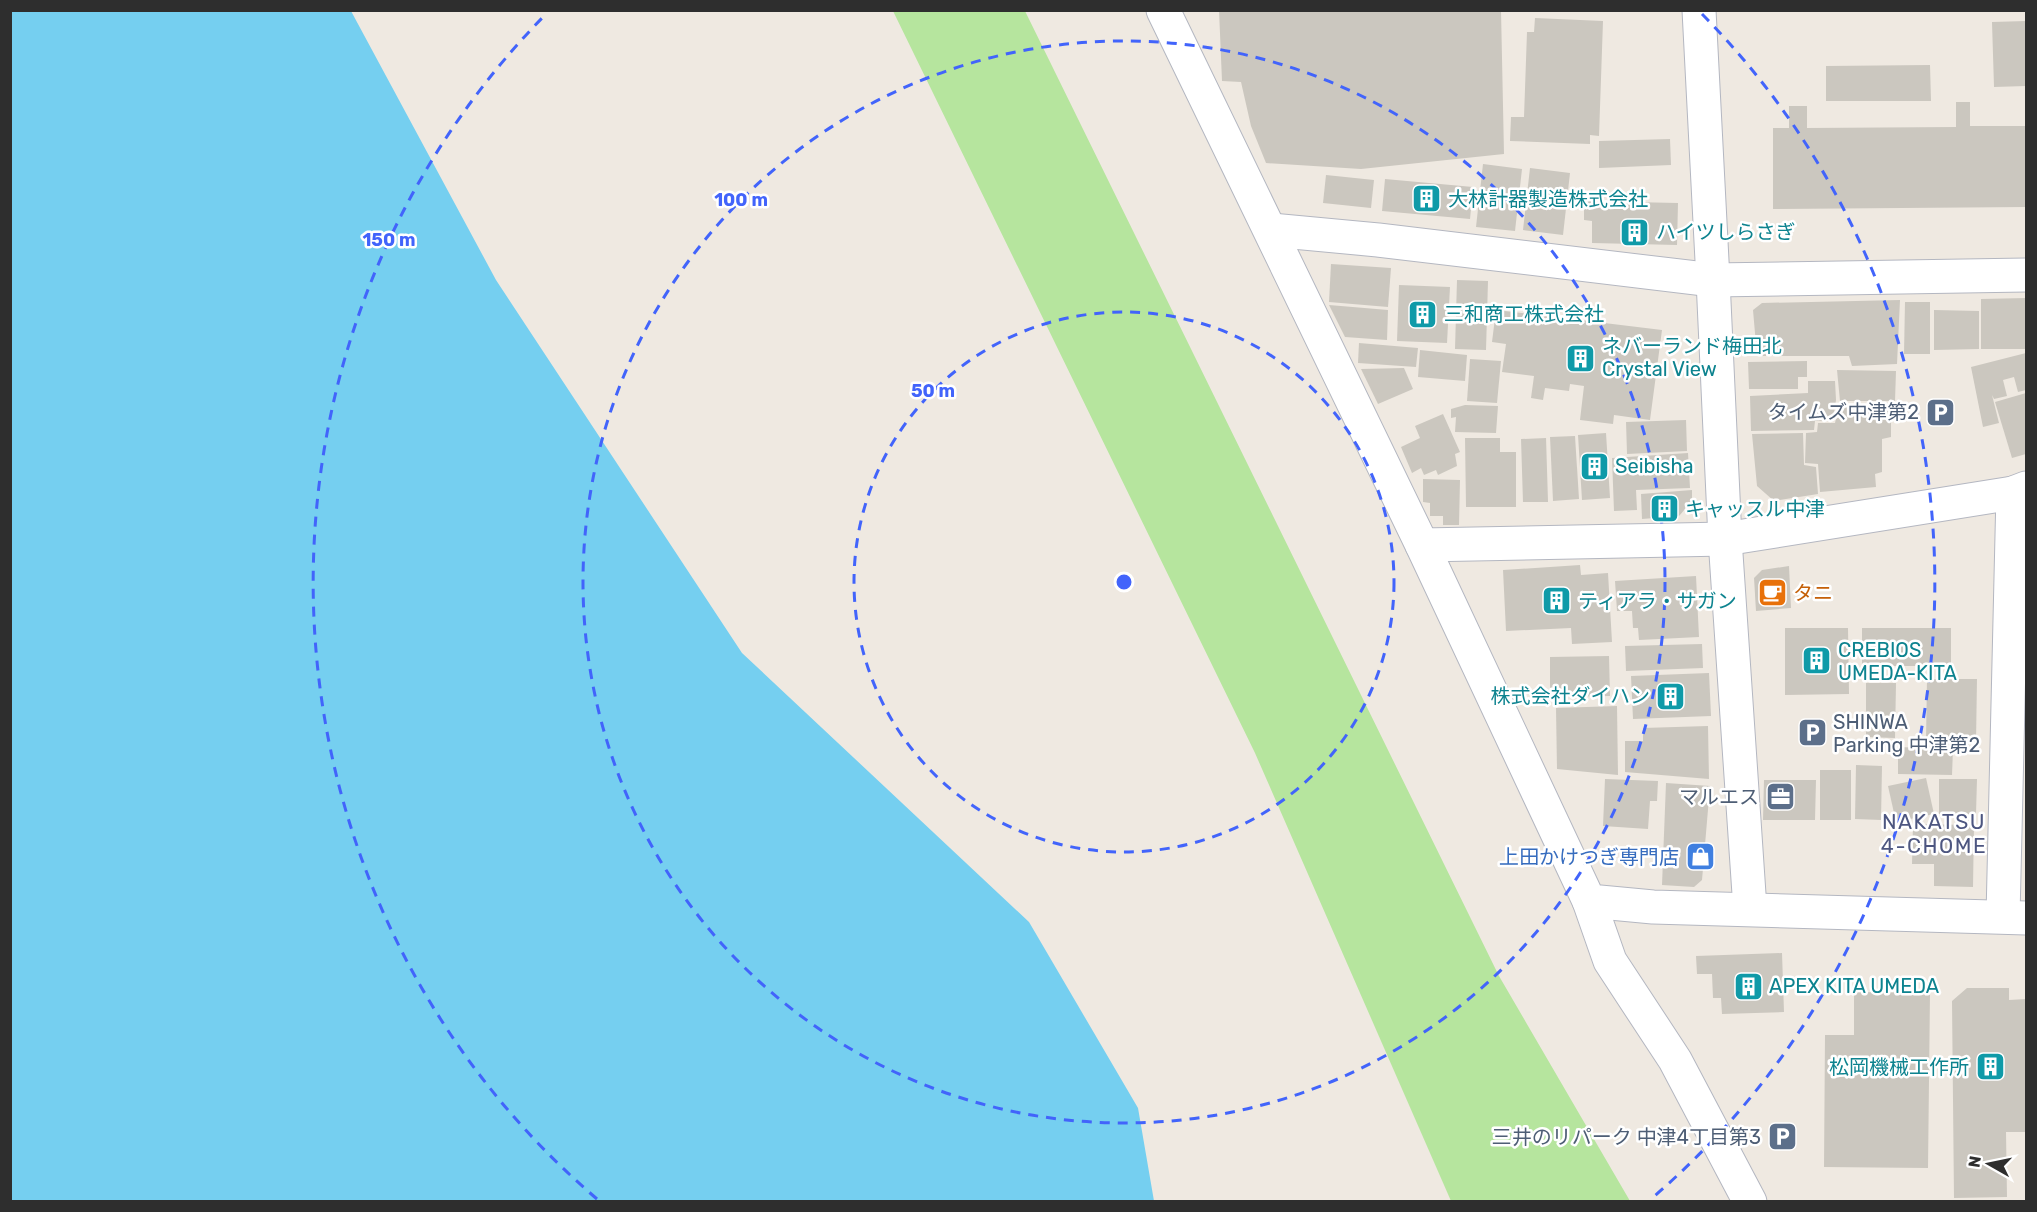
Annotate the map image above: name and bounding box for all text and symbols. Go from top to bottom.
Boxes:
building icon: 大林計器製造株式会社 [1411,183,1443,215]
place label: 大林計器製造株式会社 [1448,187,1648,211]
text: 100 m [714,189,768,211]
building icon: ハイツしらさぎ [1619,216,1651,248]
place label: ハイツしらさぎ [1656,220,1796,244]
text: 150 m [362,229,416,251]
building icon: 三和商工株式会社 [1407,298,1439,330]
place label: 三和商工株式会社 [1444,302,1604,326]
place label: ネバーランド梅田北 Crystal View [1602,334,1782,381]
building icon: ネバーランド梅田北 Crystal View [1565,342,1597,374]
text: 50 m [911,380,955,402]
parking icon: タイムズ中津第2 [1924,396,1956,428]
place label: タイムズ中津第2 [1768,400,1919,424]
building icon: Seibisha [1578,450,1610,482]
place label: Seibisha [1615,454,1694,478]
building icon: キャッスル中津 [1648,493,1680,525]
place label: キャッスル中津 [1685,497,1825,521]
centre of rings [1114,572,1134,592]
cafe icon: タニ [1756,577,1788,609]
place label: タニ [1793,581,1833,605]
building icon: ティアラ・サガン [1541,585,1573,617]
place label: ティアラ・サガン [1578,589,1737,613]
place label: CREBIOS UMEDA-KITA [1838,638,1957,685]
building icon: CREBIOS UMEDA-KITA [1801,645,1833,677]
building icon: 株式会社ダイハン [1655,680,1687,712]
place label: 株式会社ダイハン [1490,684,1650,708]
place label: SHINWA Parking 中津第2 [1833,710,1980,757]
parking icon: SHINWA Parking 中津第2 [1796,717,1828,749]
office icon: マルエス [1764,781,1796,813]
place label: マルエス [1679,785,1759,809]
district label: NAKATSU 4-CHOME [1881,809,1987,858]
shop icon: 上田かけつぎ専門店 [1684,841,1716,873]
place label: 上田かけつぎ専門店 [1499,845,1679,869]
building icon: APEX KITA UMEDA [1732,970,1764,1002]
place label: APEX KITA UMEDA [1769,974,1939,998]
building icon: 松岡機械工作所 [1974,1051,2006,1083]
place label: 松岡機械工作所 [1829,1055,1969,1079]
parking icon: 三井のリパーク 中津4丁目第3 [1766,1121,1798,1153]
place label: 三井のリパーク 中津4丁目第3 [1492,1125,1761,1149]
north arrow [1959,1134,2019,1194]
text: N [1964,1155,1985,1169]

